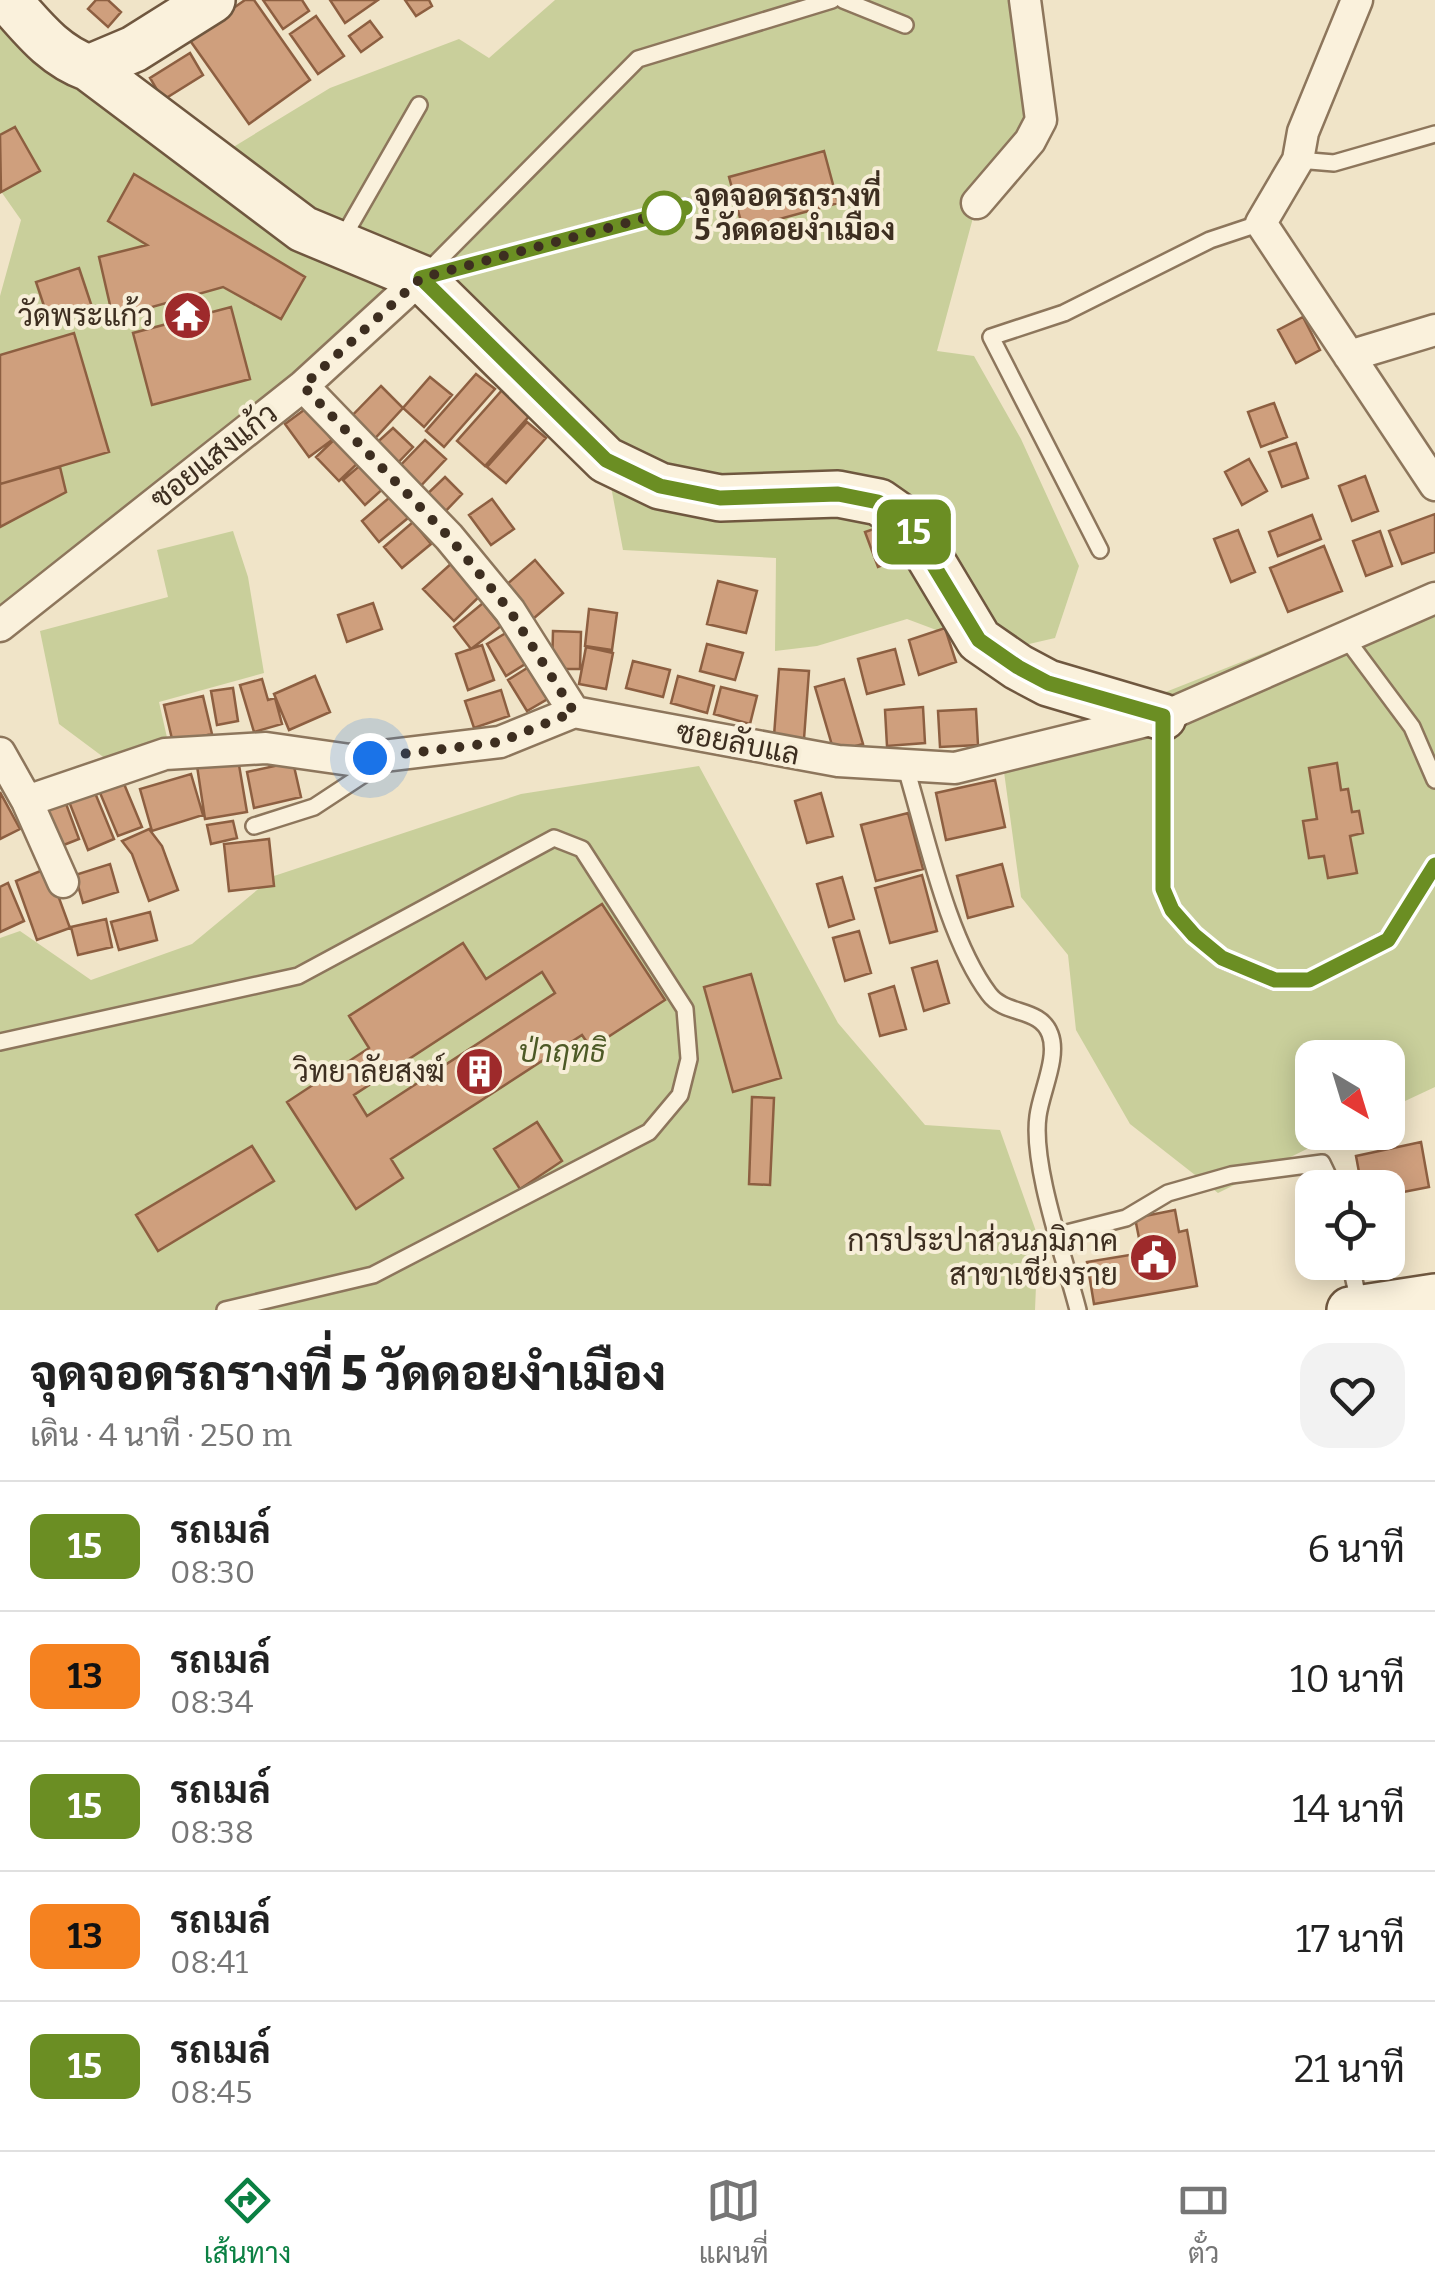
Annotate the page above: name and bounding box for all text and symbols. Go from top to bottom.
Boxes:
place label: จุดจอดรถรางที่ 5 วัดดอยงำเมือง [694,170,895,248]
marker: จุดจอดรถรางที่ 5 วัดดอยงำเมือง [643,192,685,234]
temple icon: วัดพระแก้ว [162,290,214,342]
place label: วัดพระแก้ว [18,295,153,334]
street label: ซอยแสงแก้ว [141,393,285,517]
line badge: 15 [869,500,959,564]
text: 15 [897,511,931,553]
street label: ซอยลับแล [673,712,803,773]
your location [345,733,395,783]
park label: ป่าฤทธิ [518,1034,607,1070]
north arrow [1295,1040,1405,1150]
map controls [1295,1040,1405,1280]
building icon: วิทยาลัยสงฆ์ [454,1046,506,1098]
place label: วิทยาลัยสงฆ์ [293,1052,445,1090]
button: locate [1295,1170,1405,1280]
place label: การประปาส่วนภูมิภาค สาขาเชียงราย [847,1223,1118,1293]
public building icon: การประปาส่วนภูมิภาค สาขาเชียงราย [1127,1232,1179,1284]
button: heart [1300,1343,1405,1448]
text: จุดจอดรถรางที่ 5 วัดดอยงำเมือง [30,1345,666,1403]
text: เดิน · 4 นาที · 250 m [30,1416,292,1454]
text: รถเมล์ [170,1507,271,1553]
text: 15 [68,1525,102,1567]
text: 6 นาที [1307,1526,1405,1572]
text: 08:30 [170,1553,255,1591]
text: รถเมล์ [170,1637,271,1683]
text: 13 [67,1655,103,1697]
text: 10 นาที [1290,1656,1405,1702]
text: 08:34 [170,1683,253,1721]
text: รถเมล์ [170,1767,271,1813]
text: 15 [68,1785,102,1827]
text: 14 นาที [1292,1786,1405,1832]
text: 08:38 [170,1813,254,1851]
text: รถเมล์ [170,1897,271,1943]
text: 13 [67,1915,103,1957]
text: 17 นาที [1296,1916,1405,1962]
text: 08:41 [170,1943,248,1981]
text: รถเมล์ [170,2027,271,2073]
text: 15 [68,2045,102,2087]
text: 21 นาที [1294,2046,1405,2092]
text: 08:45 [170,2073,252,2111]
tab: เส้นทาง [204,2173,291,2270]
tab: แผนที่ [699,2173,769,2270]
tab: ตั๋ว [1176,2173,1231,2270]

